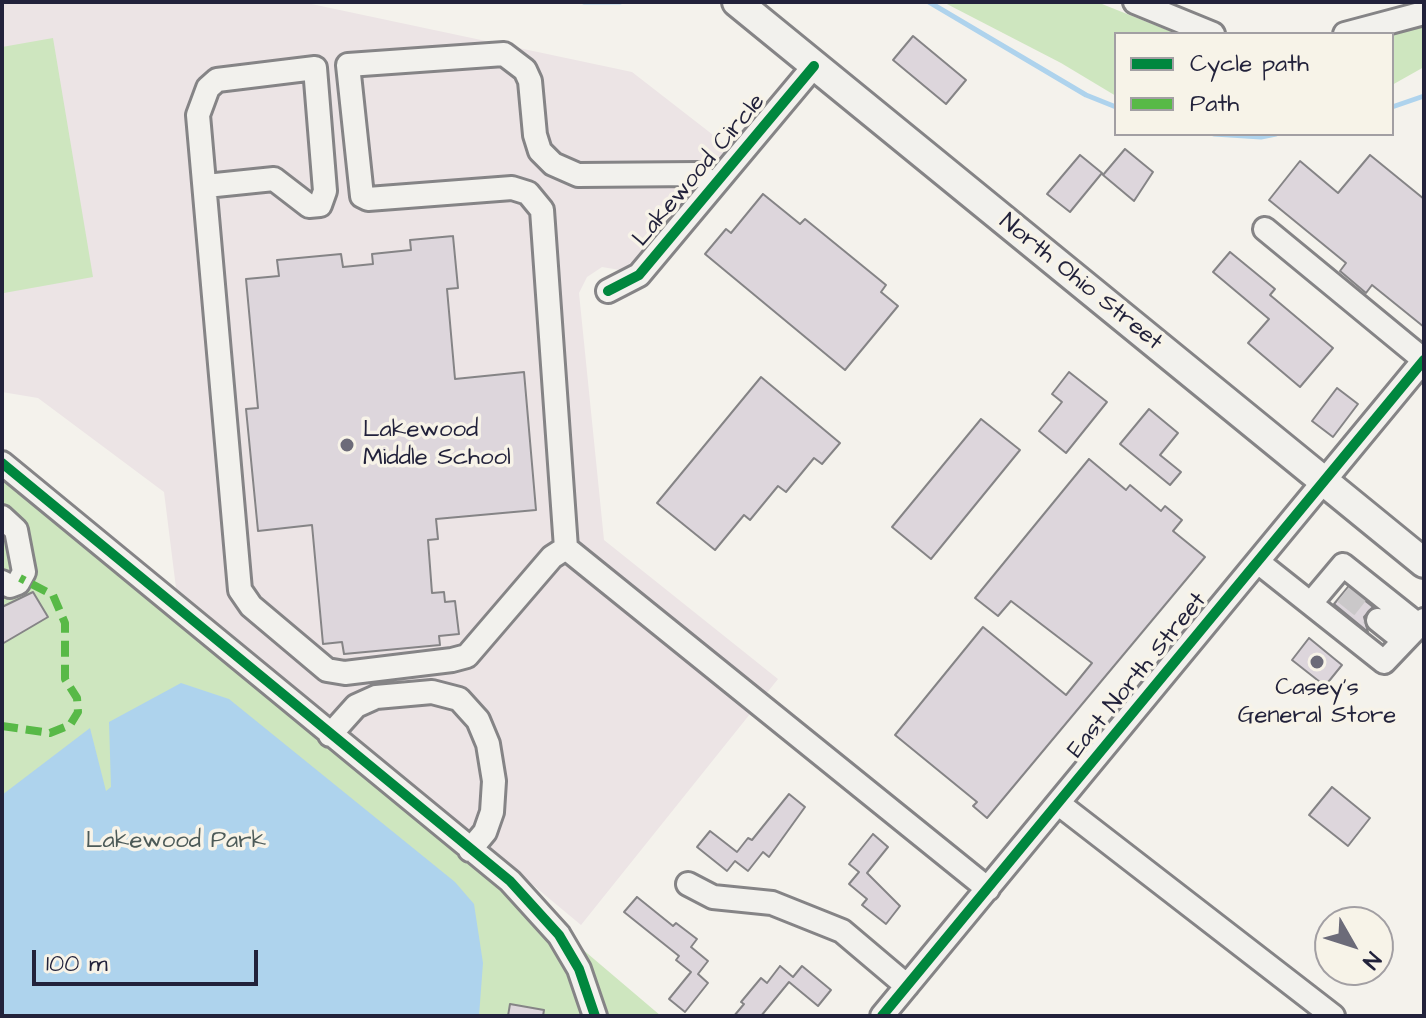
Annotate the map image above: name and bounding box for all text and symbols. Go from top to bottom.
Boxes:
legend [1114,32,1394,136]
text: Cycle path [1190,47,1309,81]
text: Path [1190,87,1239,121]
street label: Lakewood Circle [628,89,772,253]
street label: North Ohio Street [993,208,1167,358]
place label: Lakewood Middle School [363,417,511,473]
marker: Lakewood Middle School [338,436,356,454]
street label: East North Street [1062,587,1214,765]
marker: Casey's General Store [1308,653,1326,671]
place label: Casey's General Store [1238,675,1396,731]
park label: Lakewood Park [86,828,266,856]
north arrow [1314,906,1394,986]
scale bar [36,934,262,984]
text: N [1355,945,1388,975]
text: 100 m [46,947,108,981]

